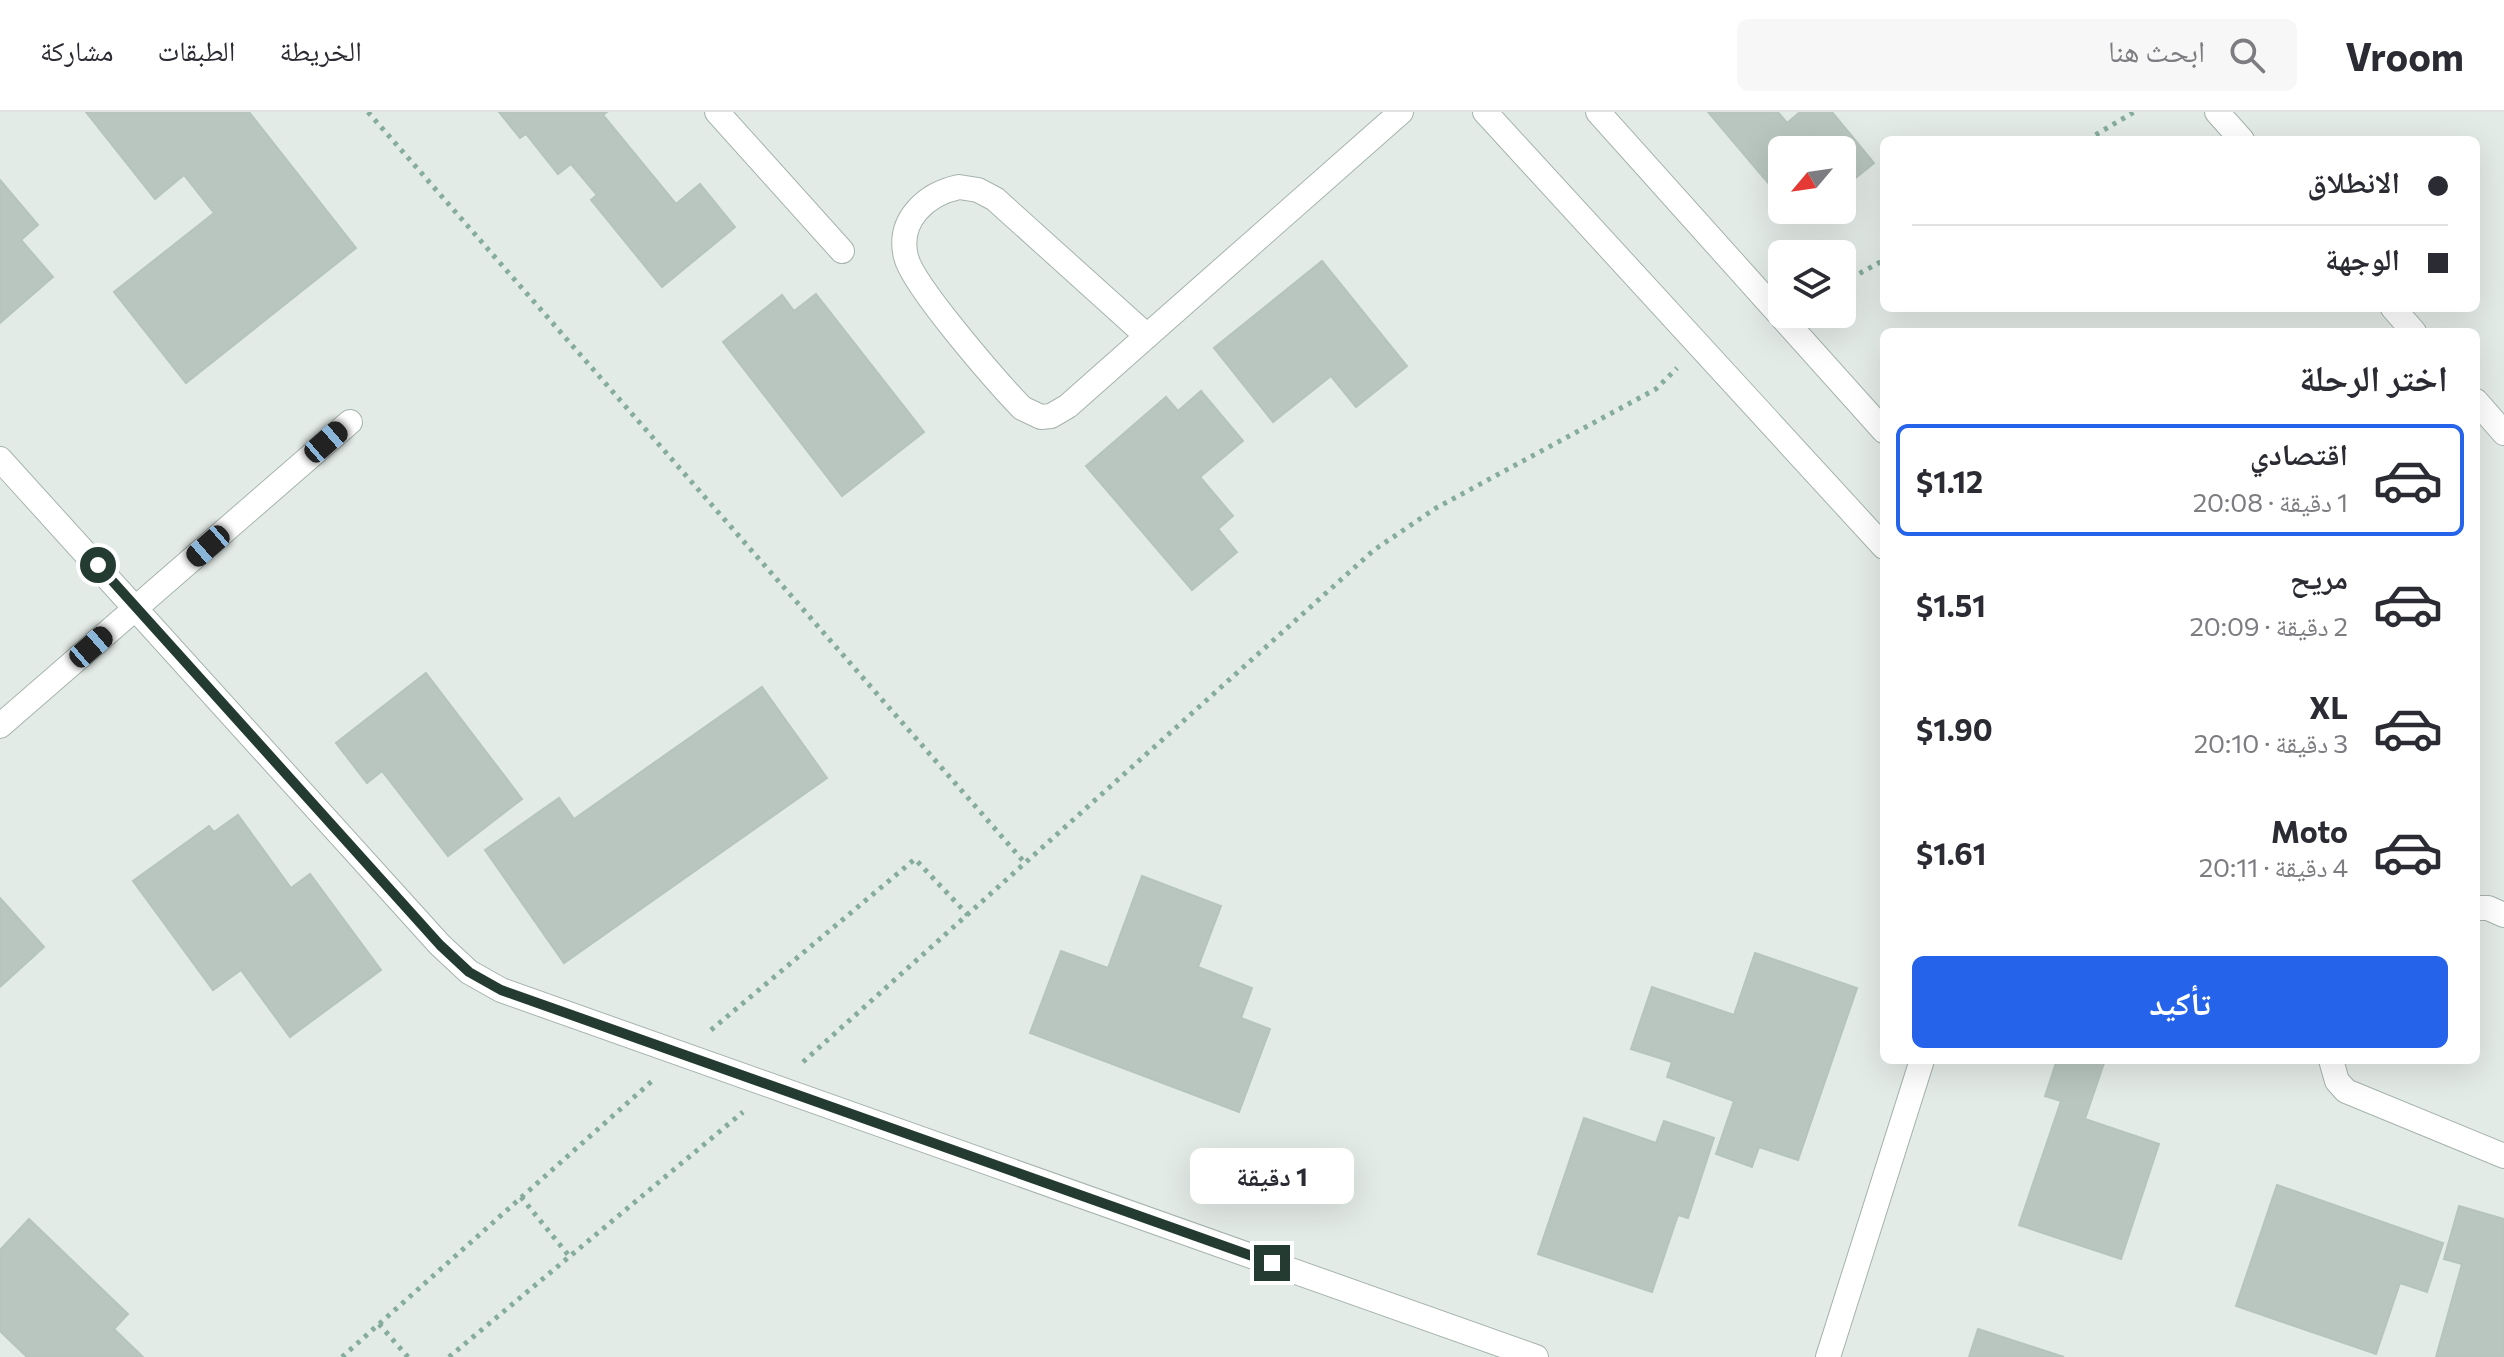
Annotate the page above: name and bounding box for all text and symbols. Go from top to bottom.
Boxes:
search box [1737,19,2297,91]
text: ابحث هنا [2108,31,2205,68]
text: Vroom [2345,32,2464,79]
text: مشاركة [40,33,114,67]
text: الطبقات [158,33,235,67]
text: الخريطة [279,33,362,67]
icon: search [2225,33,2269,77]
north arrow [1768,136,1856,224]
map controls [1768,136,1856,328]
text: الانطلاق [2307,162,2400,199]
text: الوجهة [2325,239,2400,276]
button: layers [1768,240,1856,328]
text: اختر الرحلة [2299,354,2448,398]
car [300,417,352,467]
text: اقتصادي [2250,434,2348,471]
icon: car [2372,444,2444,516]
text: $1.12 [1916,462,1983,499]
text: 1 دقيقة · 20:08 [2193,486,2348,517]
car [182,521,234,571]
route start [80,547,116,583]
text: مريح [2290,558,2348,595]
icon: car [2372,568,2444,640]
text: $1.51 [1916,586,1986,623]
text: 2 دقيقة · 20:09 [2189,610,2348,641]
car [65,622,117,672]
text: XL [2309,688,2348,725]
icon: car [2372,692,2444,764]
text: $1.90 [1916,710,1993,747]
text: 3 دقيقة · 20:10 [2194,727,2348,758]
text: Moto [2271,812,2348,849]
icon: car [2372,816,2444,888]
text: $1.61 [1916,834,1986,871]
text: 4 دقيقة · 20:11 [2199,851,2348,882]
button: تأكيد [1912,956,2448,1048]
callout: 1 دقيقة [1190,1147,1354,1203]
text: 1 دقيقة [1236,1160,1308,1191]
route end [1254,1245,1290,1281]

